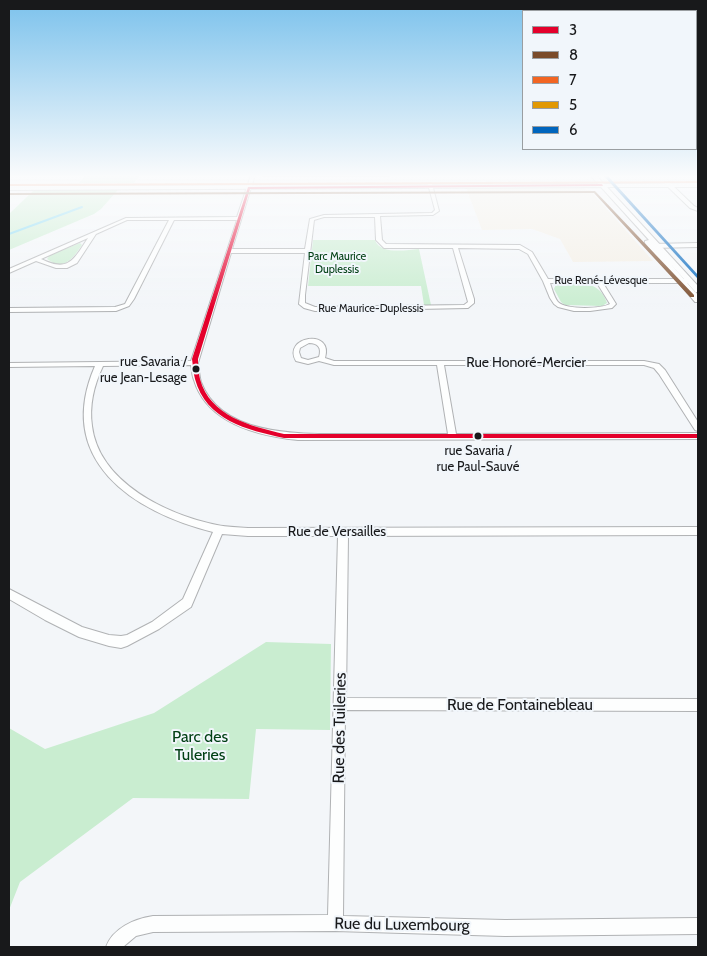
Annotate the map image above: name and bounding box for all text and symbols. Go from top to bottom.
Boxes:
legend [522,10,697,150]
text: 3 [569,21,577,39]
text: 8 [569,46,578,64]
text: 7 [569,71,577,89]
text: 5 [569,96,577,114]
text: 6 [569,121,578,139]
park label: Parc Maurice Duplessis [308,250,366,276]
street label: Rue René-Lévesque [555,274,647,288]
street label: Rue Maurice-Duplessis [318,302,424,316]
place label: rue Savaria / rue Jean-Lesage [100,354,187,385]
street label: Rue Honoré-Mercier [466,355,586,371]
marker: rue Savaria / rue Jean-Lesage [191,364,201,374]
marker: rue Savaria / rue Paul-Sauvé [473,431,483,441]
place label: rue Savaria / rue Paul-Sauvé [437,443,519,474]
street label: Rue de Versailles [288,524,386,540]
street label: Rue des Tuileries [329,672,351,784]
street label: Rue de Fontainebleau [447,695,593,715]
park label: Parc des Tuleries [172,727,228,765]
street label: Rue du Luxembourg [334,914,470,936]

